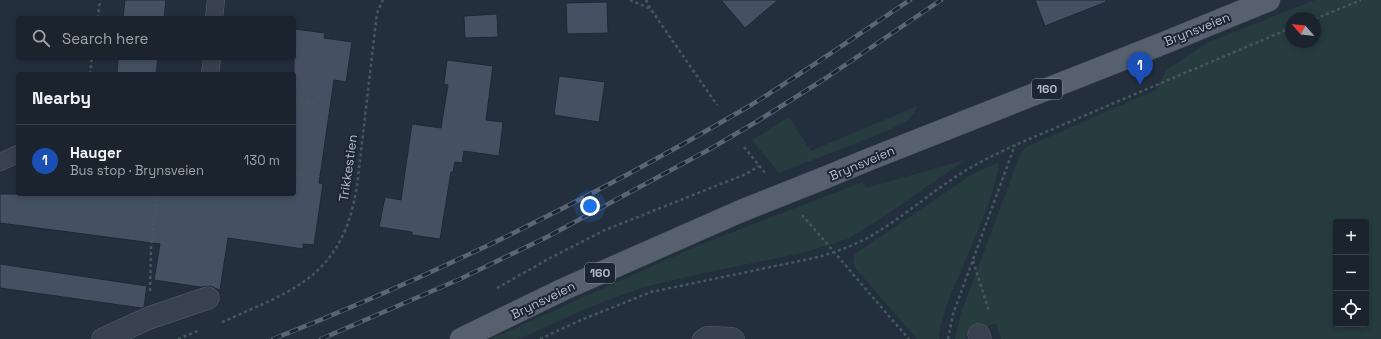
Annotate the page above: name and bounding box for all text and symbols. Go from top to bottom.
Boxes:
street label: Brynsveien [1162,8,1232,50]
north arrow [1285,12,1321,48]
search box [16,16,296,60]
icon: search [30,27,52,49]
text: Search here [62,29,148,48]
pin: 1 [1127,52,1153,85]
road number: 160 [1032,79,1062,99]
text: Nearby [32,87,91,109]
street label: Trikkestien [335,133,361,203]
street label: Brynsveien [827,142,897,184]
text: Hauger [70,143,122,162]
text: 1 [42,152,48,169]
text: 130 m [244,152,280,169]
text: Bus stop · Brynsveien [70,162,204,179]
your location [580,196,600,216]
map controls [1333,219,1369,327]
button: + [1333,219,1369,255]
button: − [1333,255,1369,291]
road number: 160 [585,263,615,283]
street label: Brynsveien [508,277,578,323]
button: locate [1333,291,1369,327]

